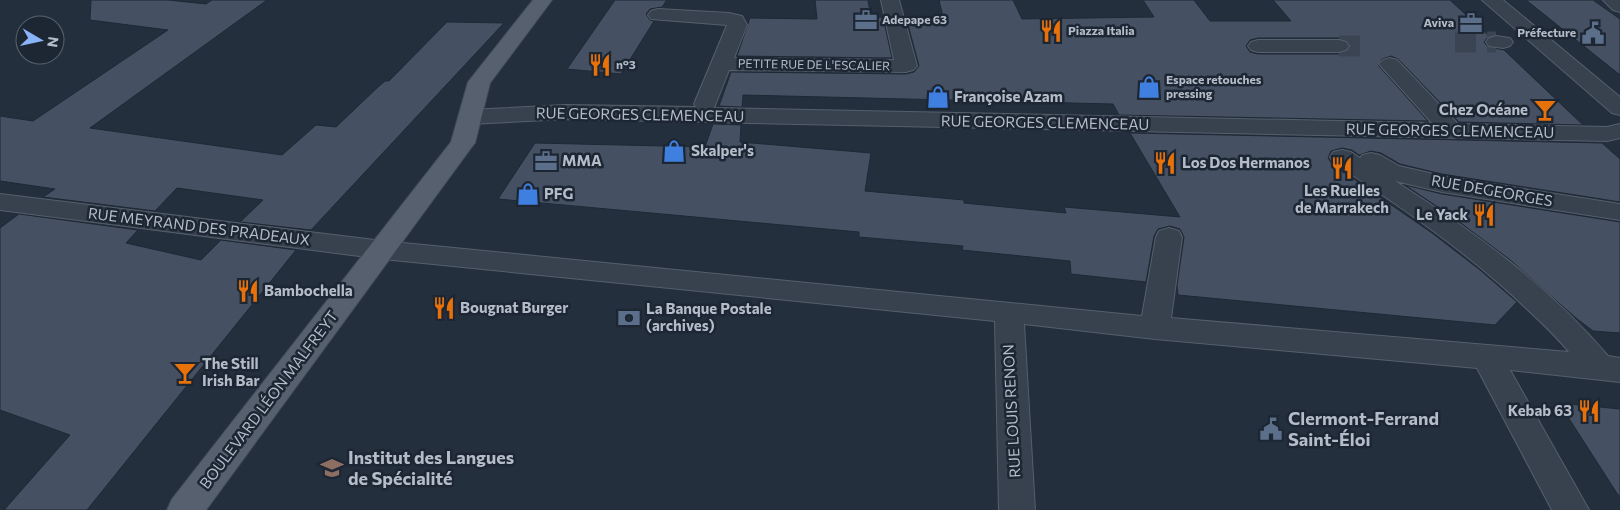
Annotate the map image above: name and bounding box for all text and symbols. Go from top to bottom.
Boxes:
office icon: Adepape 63 [853,7,879,33]
office icon: Aviva [1458,10,1484,36]
place label: Adepape 63 [882,12,947,26]
north arrow [15,15,65,65]
place label: Aviva [1423,15,1454,29]
restaurant icon: Piazza Italia [1038,18,1064,44]
public building icon: Préfecture [1580,20,1606,46]
place label: Piazza Italia [1068,23,1135,37]
place label: Préfecture [1517,25,1576,39]
text: N [44,36,63,49]
restaurant icon: n°3 [587,52,613,78]
street label: PETITE RUE DE L'ESCALIER [738,56,890,72]
place label: n°3 [616,57,636,71]
place label: Espace retouches pressing [1166,72,1262,100]
shop icon: Espace retouches pressing [1136,74,1162,100]
shop icon: Françoise Azam [925,84,951,110]
place label: Françoise Azam [954,87,1063,105]
bar icon: Chez Océane [1532,97,1558,123]
place label: Chez Océane [1439,100,1528,118]
street label: RUE GEORGES CLEMENCEAU [536,103,744,125]
street label: RUE GEORGES CLEMENCEAU [941,111,1149,133]
street label: RUE GEORGES CLEMENCEAU [1346,119,1554,141]
shop icon: Skalper's [661,138,687,164]
place label: Skalper's [691,141,754,159]
office icon: MMA [533,148,559,174]
restaurant icon: Los Dos Hermanos [1152,150,1178,176]
place label: MMA [562,151,602,169]
place label: Los Dos Hermanos [1182,153,1310,171]
restaurant icon: Les Ruelles de Marrakech [1329,155,1355,181]
street label: RUE DEGEORGES [1430,170,1555,210]
shop icon: PFG [515,181,541,207]
place label: Les Ruelles de Marrakech [1295,181,1389,216]
place label: PFG [544,184,573,202]
restaurant icon: Le Yack [1471,202,1497,228]
street label: RUE MEYRAND DES PRADEAUX [87,203,311,249]
place label: Le Yack [1416,205,1468,223]
restaurant icon: Bambochella [235,278,261,304]
place label: Bambochella [264,281,353,299]
restaurant icon: Bougnat Burger [431,295,457,321]
place label: Bougnat Burger [460,298,568,316]
place label: La Banque Postale (archives) [646,299,772,334]
bank icon: La Banque Postale (archives) [616,305,642,331]
street label: BOULEVARD LÉON MALFREYT [195,306,341,492]
street label: RUE LOUIS RENON [999,344,1023,478]
place label: The Still Irish Bar [202,354,260,389]
bar icon: The Still Irish Bar [172,360,198,386]
restaurant icon: Kebab 63 [1576,398,1602,424]
place label: Kebab 63 [1508,401,1572,419]
place label: Clermont-Ferrand Saint-Éloi [1288,407,1439,450]
public building icon: Clermont-Ferrand Saint-Éloi [1258,416,1284,442]
place label: Institut des Langues de Spécialité [348,446,514,489]
school or university icon: Institut des Langues de Spécialité [319,455,345,481]

